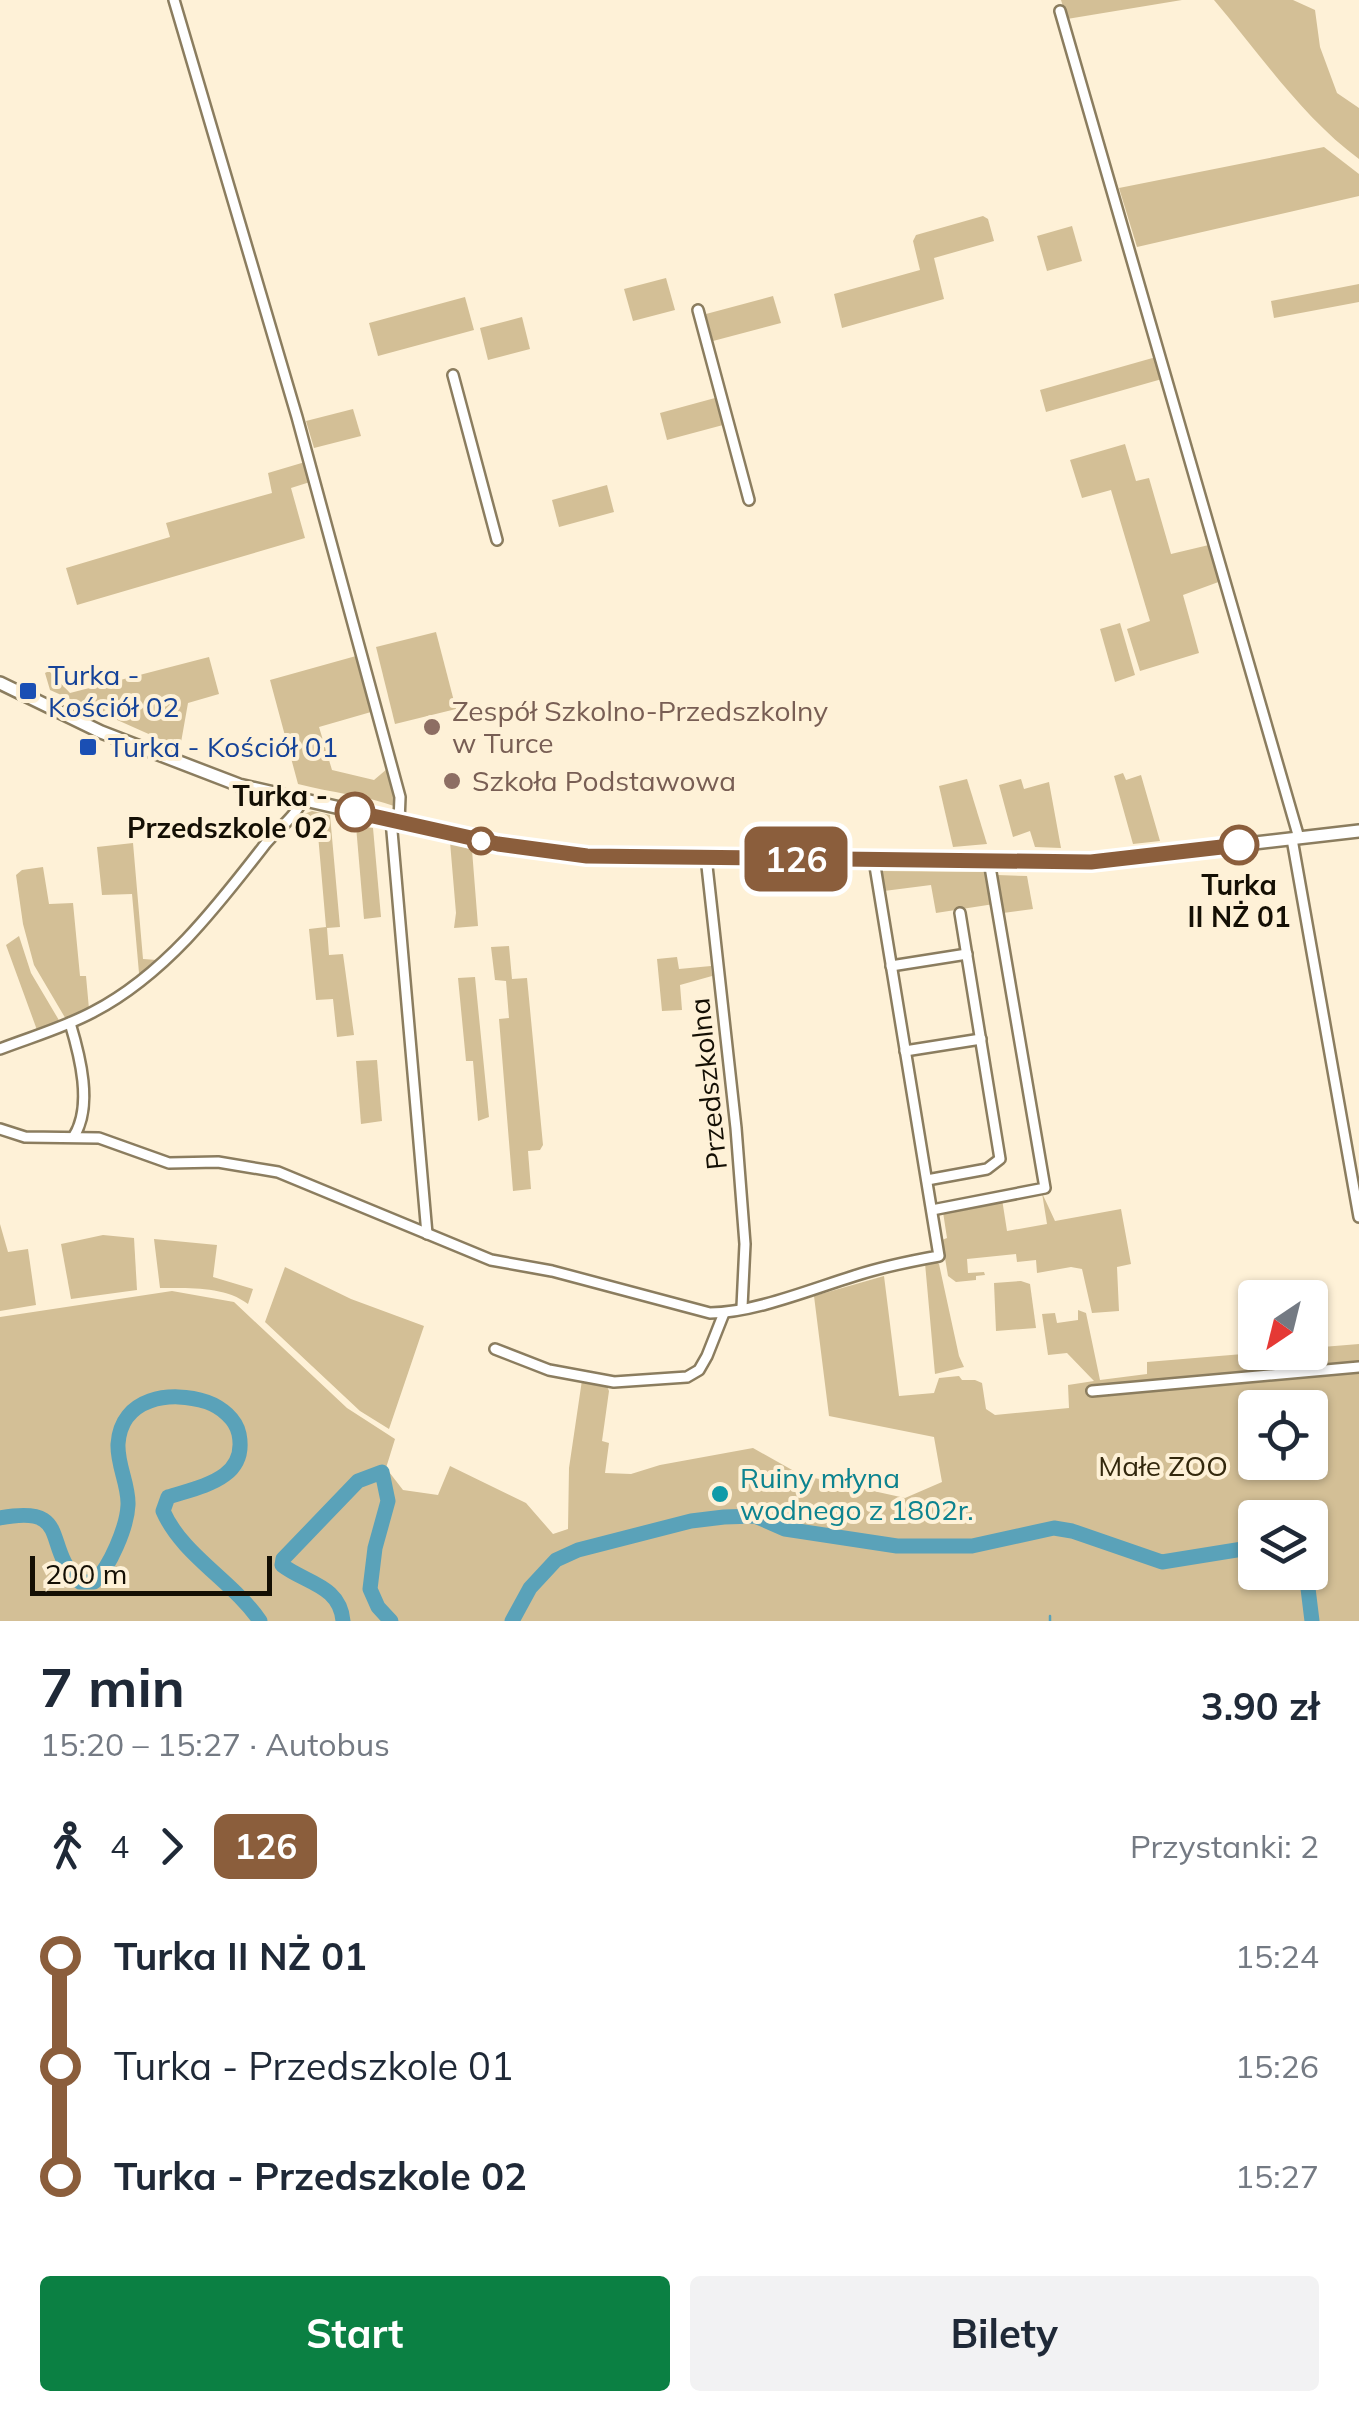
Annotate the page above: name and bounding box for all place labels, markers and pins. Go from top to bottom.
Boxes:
place label: Turka - Kościół 02 [48,657,179,724]
marker: Turka - Kościół 02 [17,680,39,702]
place label: Zespół Szkolno-Przedszkolny w Turce [452,693,828,760]
marker: Zespół Szkolno-Przedszkolny w Turce [421,716,443,738]
place label: Turka - Kościół 01 [108,729,338,764]
marker: Turka - Kościół 01 [77,736,99,758]
place label: Szkoła Podstawowa [472,763,736,798]
marker: Szkoła Podstawowa [441,770,463,792]
place label: Turka - Przedszkole 02 [127,778,328,845]
marker: Turka - Przedszkole 02 [336,793,374,831]
marker: Turka II NŻ 01 [1220,826,1258,864]
unlabelled marker [468,828,494,854]
place label: Turka II NŻ 01 [1187,867,1291,934]
place label: Ruiny młyna wodnego z 1802r. [740,1460,974,1527]
marker: Ruiny młyna wodnego z 1802r. [709,1483,731,1505]

